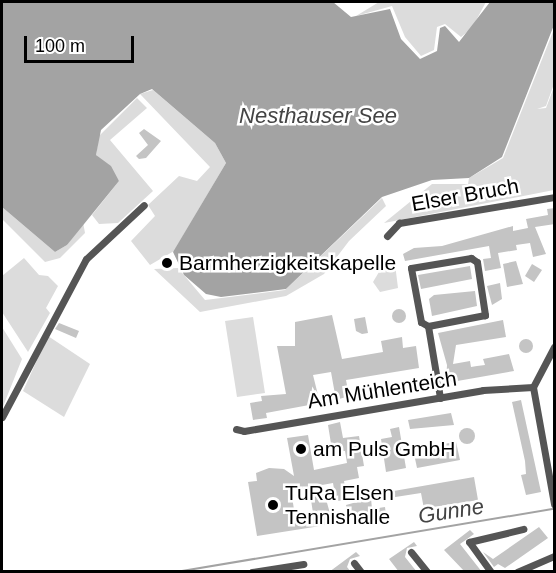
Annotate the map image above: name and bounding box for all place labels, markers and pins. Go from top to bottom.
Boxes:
place label: Barmherzigkeitskapelle [179,250,396,276]
marker: Barmherzigkeitskapelle [160,256,174,270]
place label: am Puls GmbH [313,436,455,462]
marker: am Puls GmbH [294,442,308,456]
place label: TuRa Elsen Tennishalle [285,480,394,530]
marker: TuRa Elsen Tennishalle [266,498,280,512]

